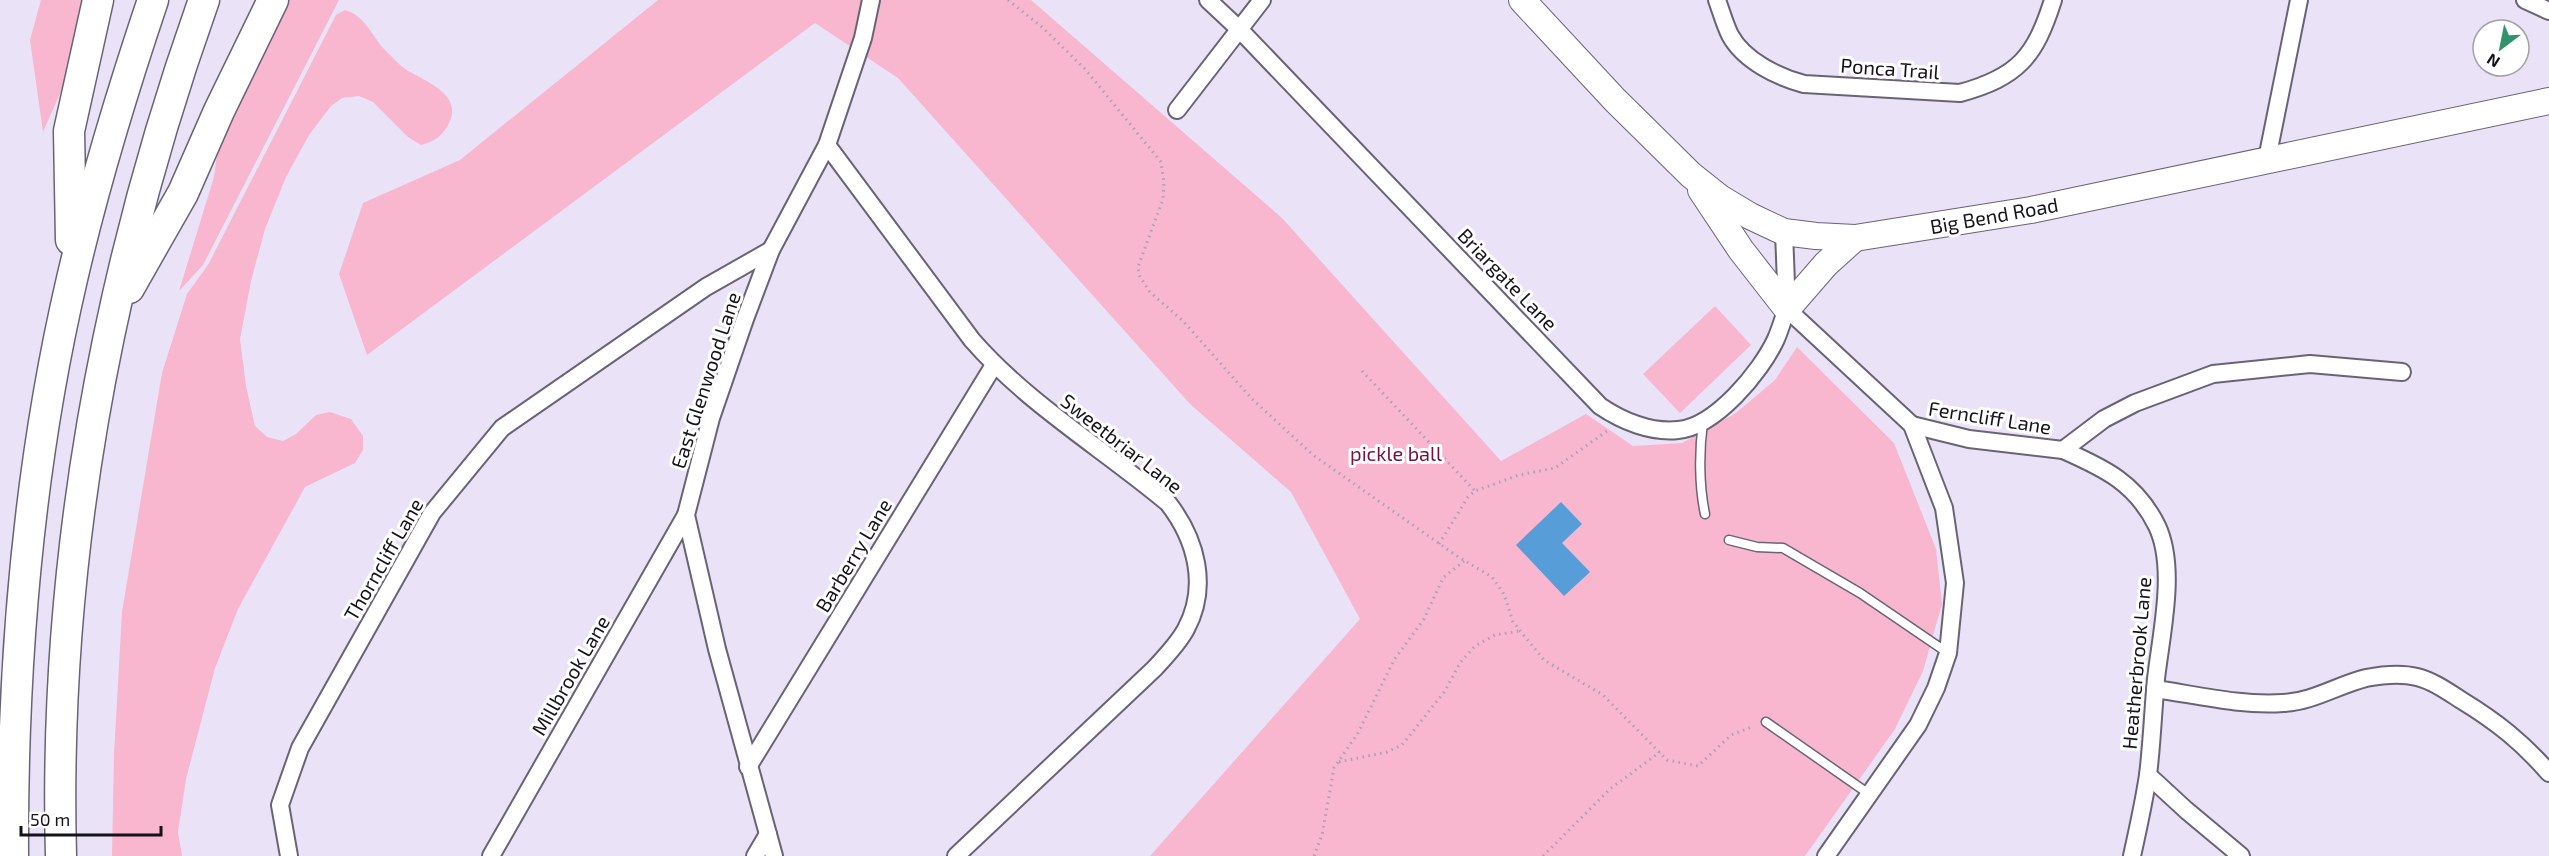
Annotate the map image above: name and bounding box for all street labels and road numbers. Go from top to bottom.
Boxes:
street label: Ponca Trail [1840,53,1940,83]
street label: Big Bend Road [1928,192,2060,238]
street label: Briargate Lane [1453,223,1563,335]
street label: East Glenwood Lane [665,289,745,471]
street label: Sweetbriar Lane [1056,388,1188,498]
street label: Ferncliff Lane [1927,395,2053,439]
street label: Thorncliff Lane [338,494,428,624]
street label: Barberry Lane [810,494,896,616]
street label: Heatherbrook Lane [2117,576,2155,750]
street label: Millbrook Lane [526,611,614,739]

